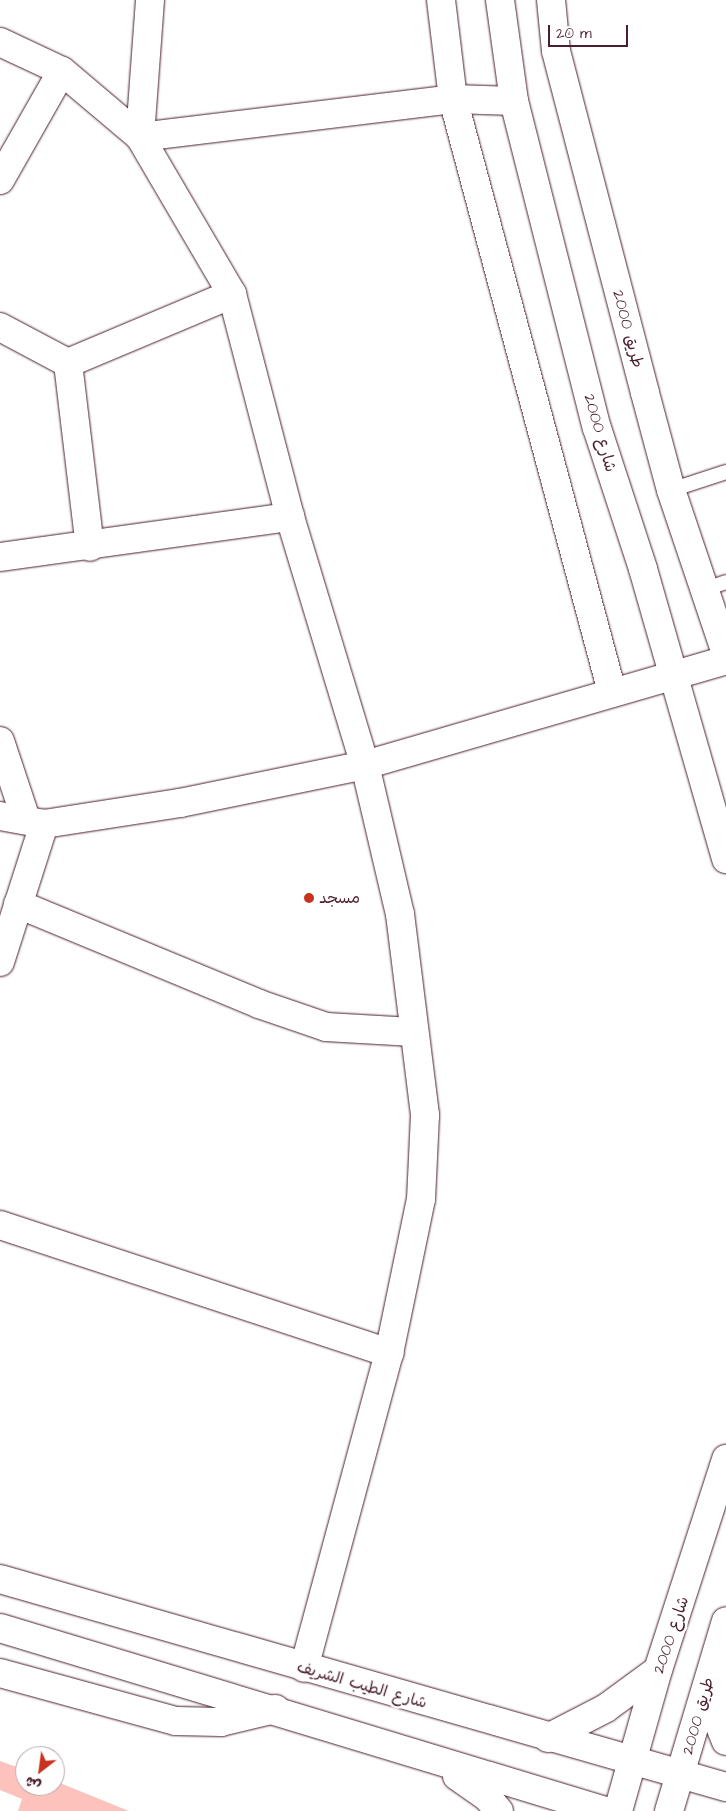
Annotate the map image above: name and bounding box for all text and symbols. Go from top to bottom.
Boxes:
scale bar [551,15,631,47]
text: 20 m [556,23,592,44]
street label: طريق 2000 [608,288,648,370]
street label: شارع 2000 [580,392,620,474]
place label: مسجد [319,888,360,908]
marker: مسجد [303,892,315,904]
street label: شارع 2000 [649,1594,693,1676]
street label: شارع الطيب الشريف [295,1657,429,1713]
street label: طريق 2000 [678,1675,718,1757]
north arrow [15,1746,65,1796]
text: ش [21,1771,45,1796]

